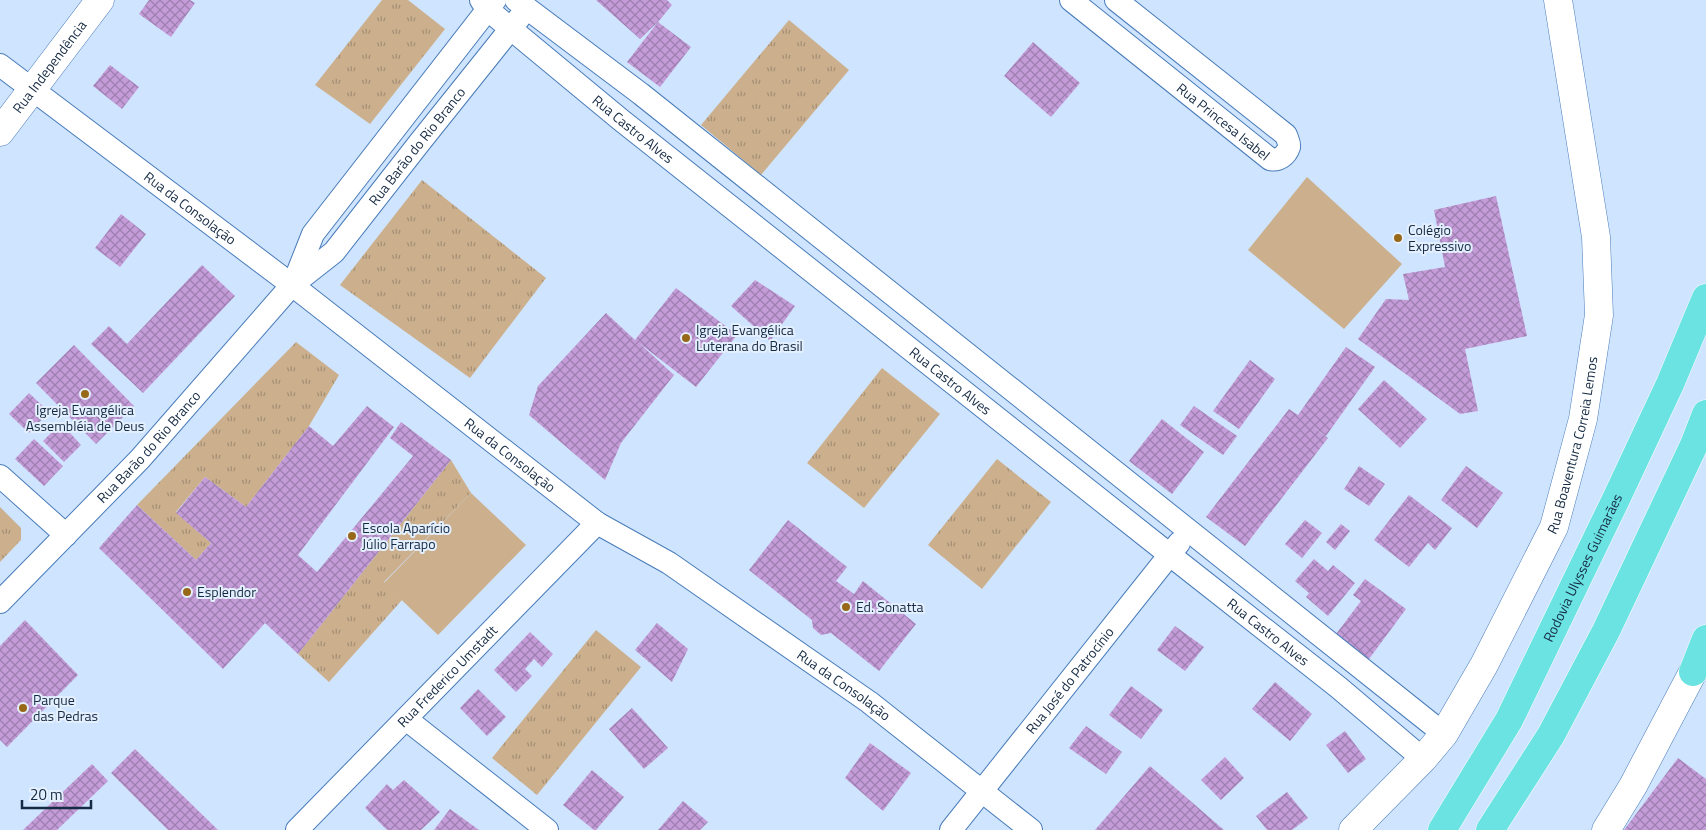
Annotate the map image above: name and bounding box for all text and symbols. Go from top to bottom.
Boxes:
street label: Rua Independência [7,15,91,117]
street label: Rua Princesa Isabel [1172,77,1275,165]
street label: Rua Barão do Rio Branco [363,82,470,210]
street label: Rua Castro Alves [588,90,679,168]
street label: Rua da Consolação [140,166,241,250]
place label: Colégio Expressivo [1408,219,1471,256]
marker: Colégio Expressivo [1392,232,1404,244]
place label: Igreja Evangélica Luterana do Brasil [696,319,803,356]
marker: Igreja Evangélica Luterana do Brasil [680,332,692,344]
street label: Rua Castro Alves [905,342,996,420]
street label: Rua Boaventura Correia Lemos [1541,355,1602,538]
street label: Rua Barão do Rio Branco [92,386,205,507]
marker: Igreja Evangélica Assembléia de Deus [79,388,91,400]
place label: Igreja Evangélica Assembléia de Deus [26,399,144,436]
street label: Rua da Consolação [460,412,560,497]
street label: Rodovia Ulysses Guimarães [1537,490,1627,645]
place label: Escola Aparício Júlio Farrapo [362,517,450,554]
marker: Escola Aparício Júlio Farrapo [346,530,358,542]
place label: Esplendor [197,581,256,602]
marker: Esplendor [181,586,193,598]
street label: Rua Castro Alves [1223,593,1314,671]
place label: Ed. Sonatta [856,596,923,617]
marker: Ed. Sonatta [840,601,852,613]
street label: Rua Frederico Umstadt [392,620,502,732]
street label: Rua José do Patrocínio [1020,622,1119,738]
street label: Rua da Consolação [793,644,895,725]
place label: Parque das Pedras [33,689,98,726]
marker: Parque das Pedras [17,702,29,714]
scale bar [22,778,91,810]
text: 20 m [30,783,63,806]

